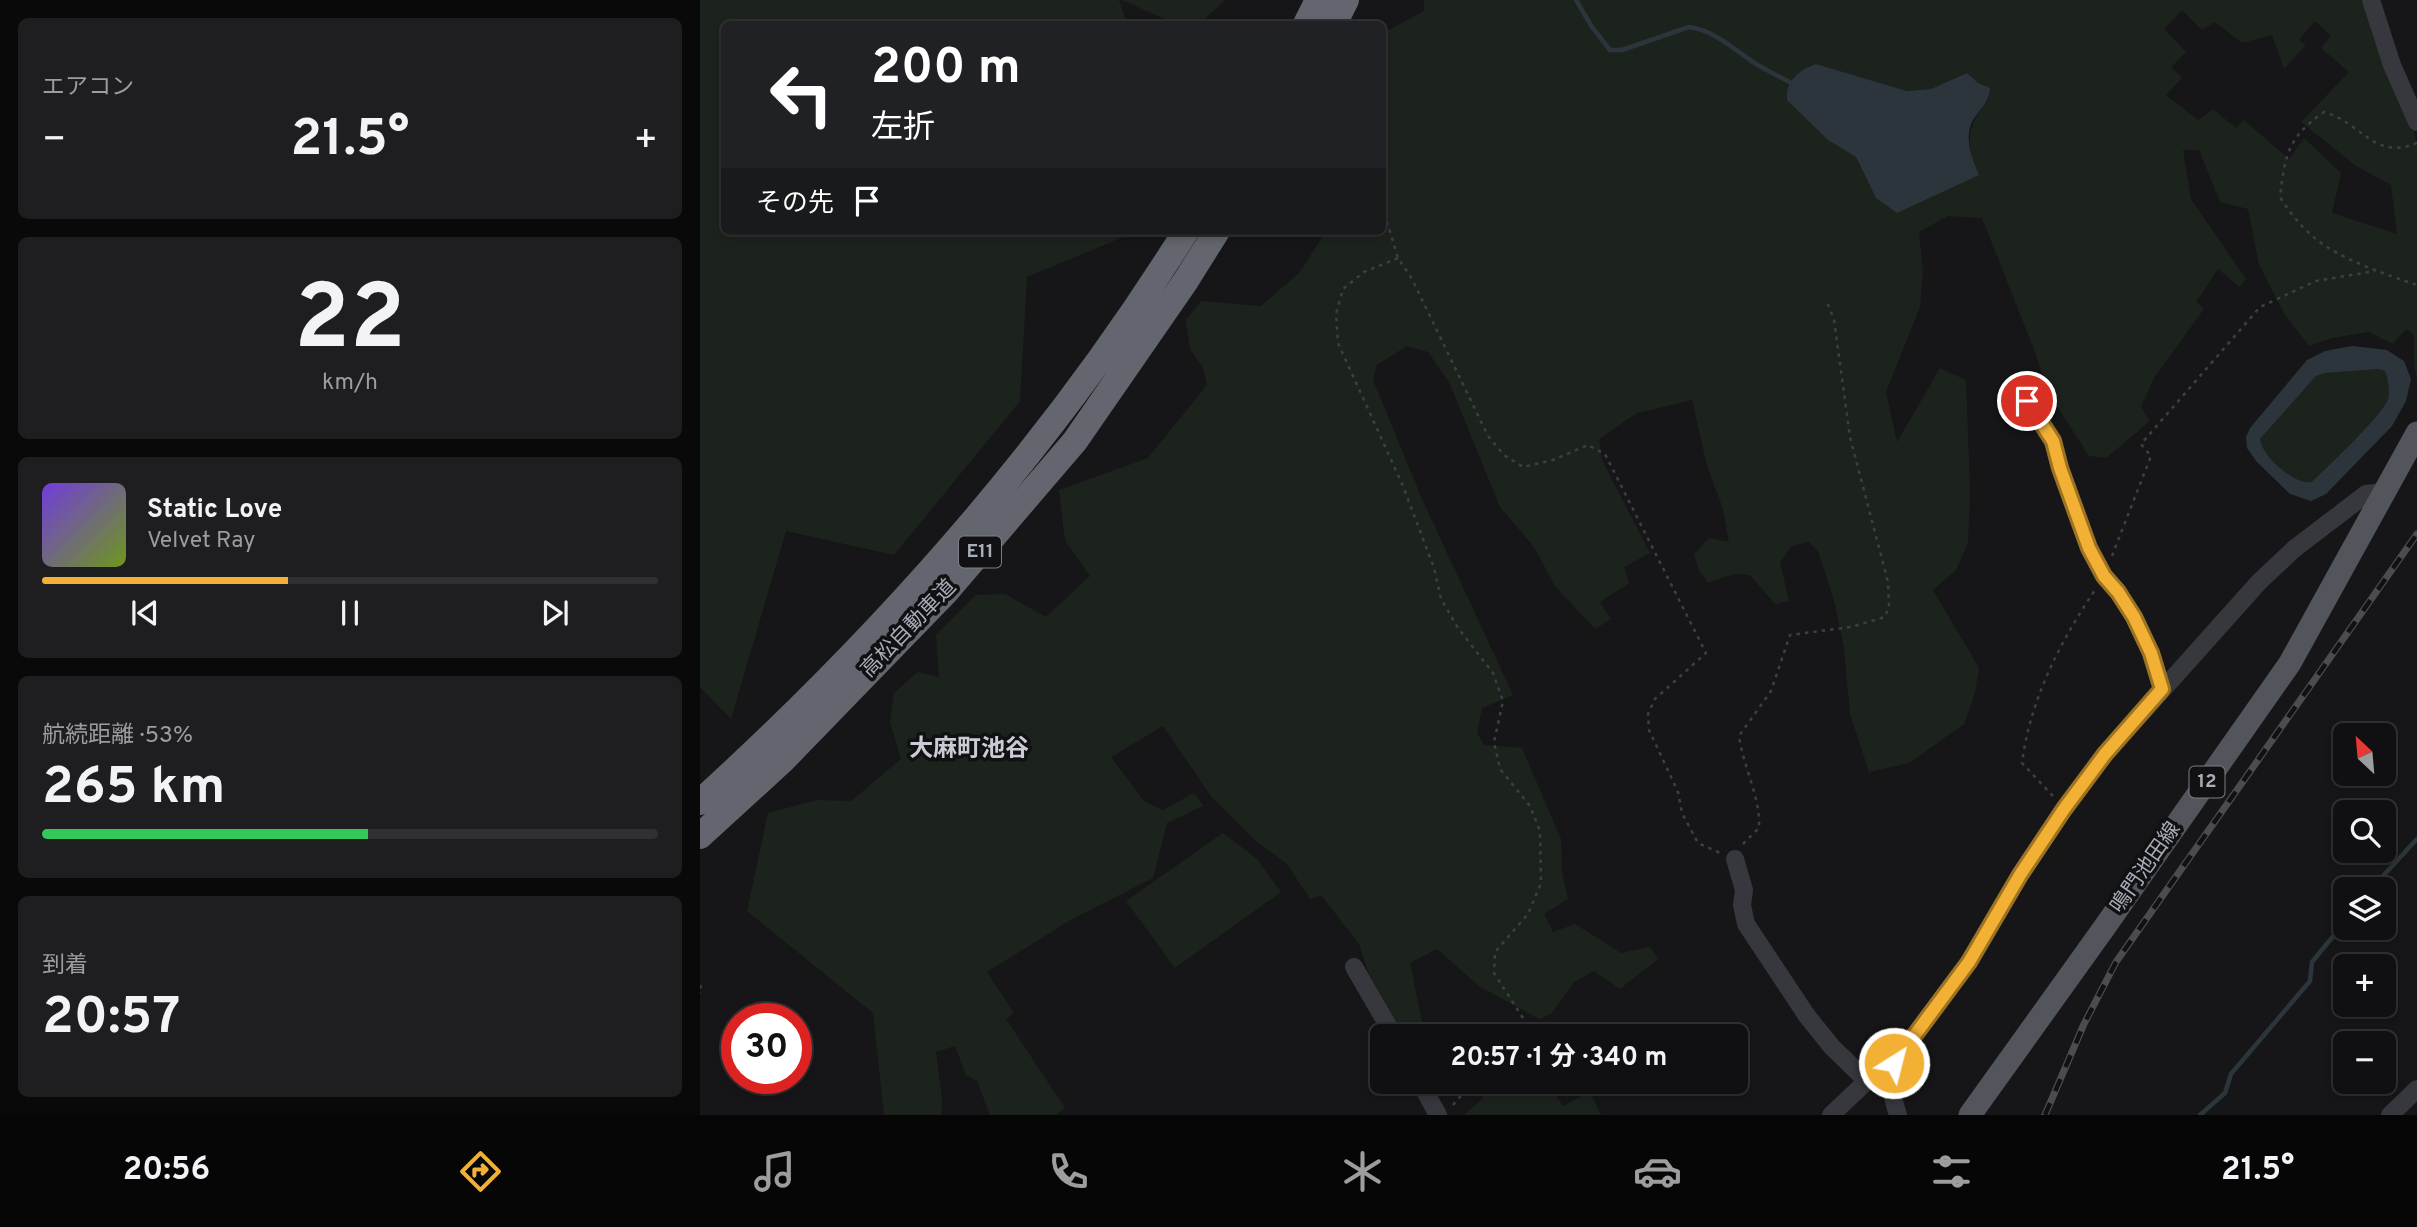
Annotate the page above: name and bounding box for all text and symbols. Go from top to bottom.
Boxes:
text: 200 m [871,39,1021,101]
icon: left [756,49,847,140]
text: エアコン [42,74,134,103]
text: 21.5° [291,108,409,174]
text: 左折 [871,109,935,149]
text: − [42,117,67,166]
text: + [633,117,658,166]
icon: arrive [848,182,886,220]
text: その先 [756,188,834,221]
text: 22 [294,266,406,381]
text: km/h [322,369,378,398]
pin [1997,371,2057,431]
icon: arrive [2008,382,2046,420]
text: Static Love [147,494,282,527]
text: Velvet Ray [147,527,255,556]
road number: E11 [959,537,1001,568]
street label: 高松自動車道 [856,574,962,684]
icon: previous [126,594,164,632]
icon: pause [331,594,369,632]
icon: next [536,594,574,632]
text: 航続距離 · 53% [42,722,193,751]
north arrow [2333,723,2396,786]
map controls [2333,723,2396,1094]
district label: 大麻町池谷 [909,735,1029,765]
text: 265 km [42,756,225,822]
road number: 12 [2190,766,2224,797]
button: search [2333,800,2396,863]
street label: 鳴門池田線 [2105,817,2187,919]
button: layers [2333,877,2396,940]
text: 到着 [42,952,88,981]
button: + [2333,954,2396,1017]
text: 20:57 [42,986,180,1052]
speed limit sign: 30 [721,1003,812,1094]
position arrow [1857,1026,1931,1100]
button: − [2333,1031,2396,1094]
text: 20:57 · 1 分 · 340 m [1451,1042,1667,1075]
icon: directions [456,1147,505,1196]
icon: music [750,1147,799,1196]
icon: phone [1044,1147,1093,1196]
icon: climate [1338,1147,1387,1196]
icon: car [1633,1147,1682,1196]
icon: filters [1927,1147,1976,1196]
text: 20:56 [123,1151,210,1191]
text: 21.5° [2221,1151,2294,1191]

